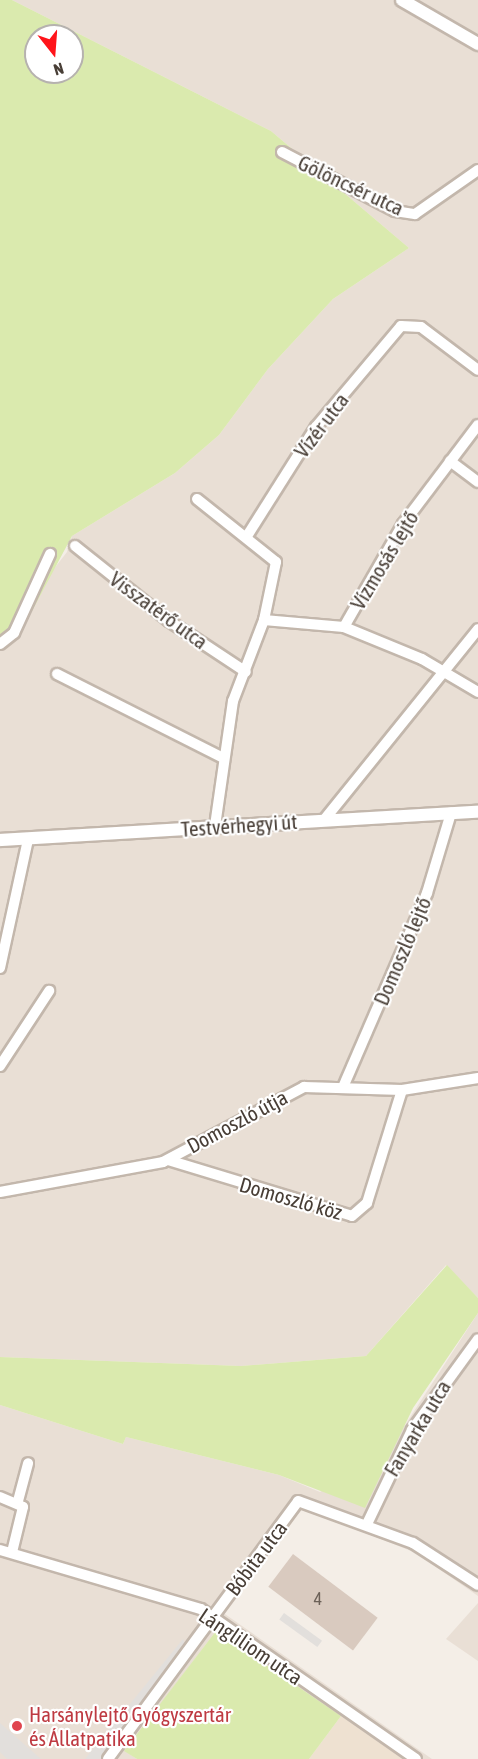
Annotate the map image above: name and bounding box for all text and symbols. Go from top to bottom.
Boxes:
north arrow [24,24,84,84]
text: N [52,59,66,79]
street label: Gölöncsér utca [294,150,408,220]
street label: Vízér utca [288,388,354,462]
street label: Vízmosás lejtő [345,506,423,614]
street label: Visszatérő utca [105,566,213,654]
street label: Testvérhegyi út [180,808,298,842]
street label: Domoszló lejtő [368,893,436,1009]
street label: Domoszló útja [182,1084,292,1158]
street label: Domoszló köz [237,1171,345,1225]
street label: Fanyarka utca [378,1375,456,1481]
street label: Bóbita utca [220,1516,292,1600]
house number: 4 [314,1588,322,1610]
street label: Lángliliom utca [195,1602,307,1690]
place label: Harsánylejtő Gyógyszertár és Állatpatika [29,1701,231,1751]
marker: Harsánylejtő Gyógyszertár és Állatpatika [10,1719,24,1733]

